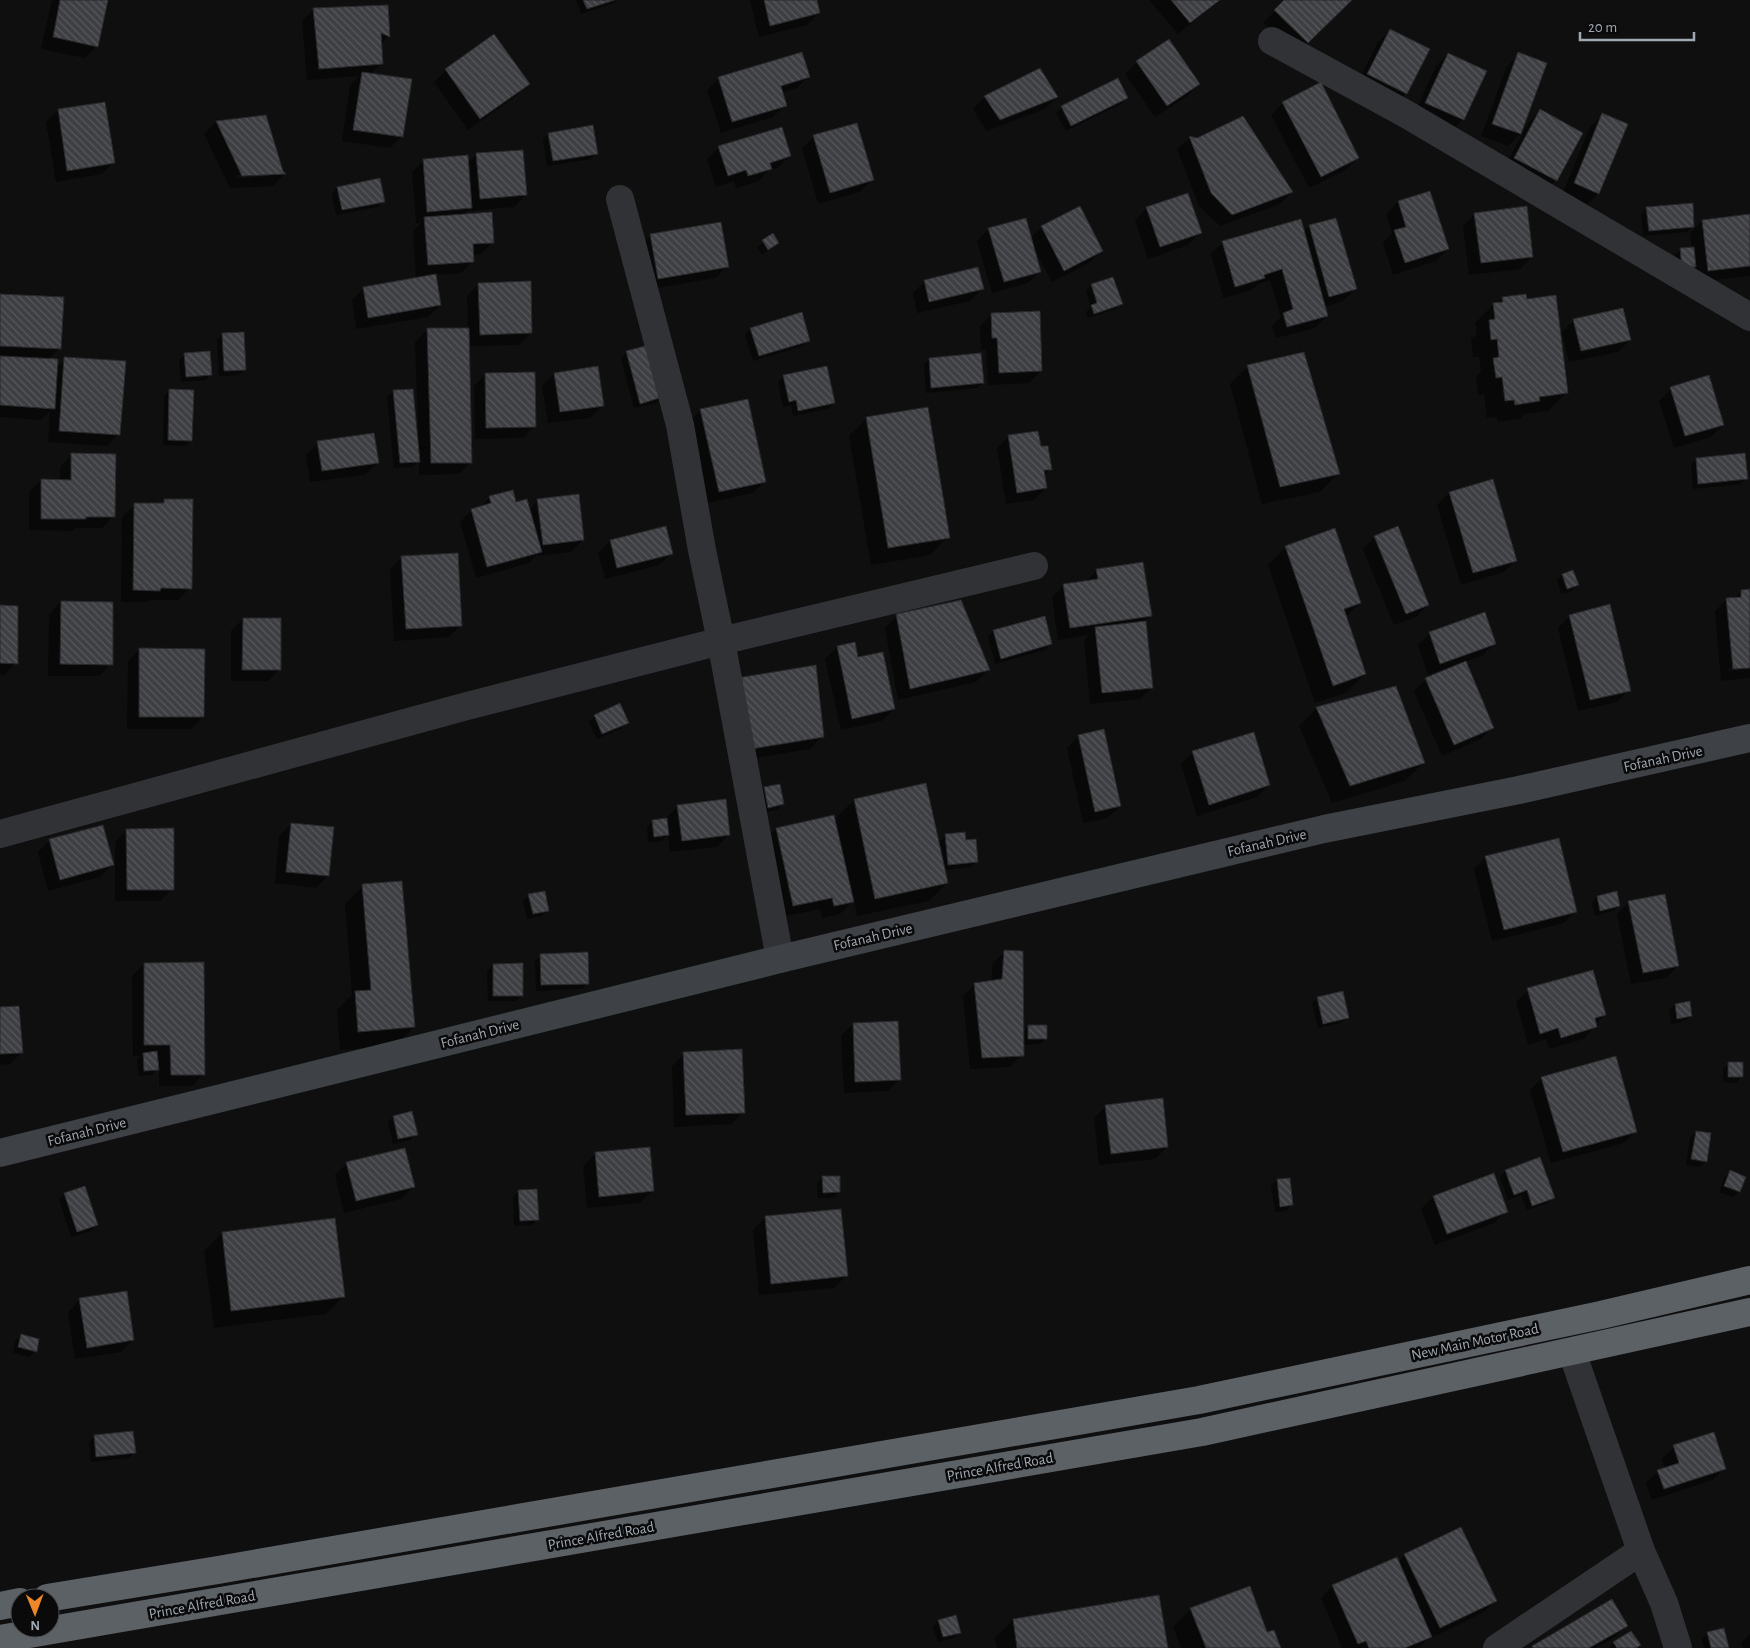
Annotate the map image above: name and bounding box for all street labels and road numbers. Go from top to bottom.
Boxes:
street label: Fofanah Drive [1622,743,1704,775]
street label: Fofanah Drive [1226,827,1308,859]
street label: Fofanah Drive [832,921,914,953]
street label: Fofanah Drive [439,1017,521,1051]
street label: Fofanah Drive [46,1115,128,1149]
street label: New Main Motor Road [1410,1321,1540,1363]
street label: Prince Alfred Road [946,1450,1055,1484]
street label: Prince Alfred Road [547,1519,656,1553]
street label: Prince Alfred Road [148,1588,257,1622]

